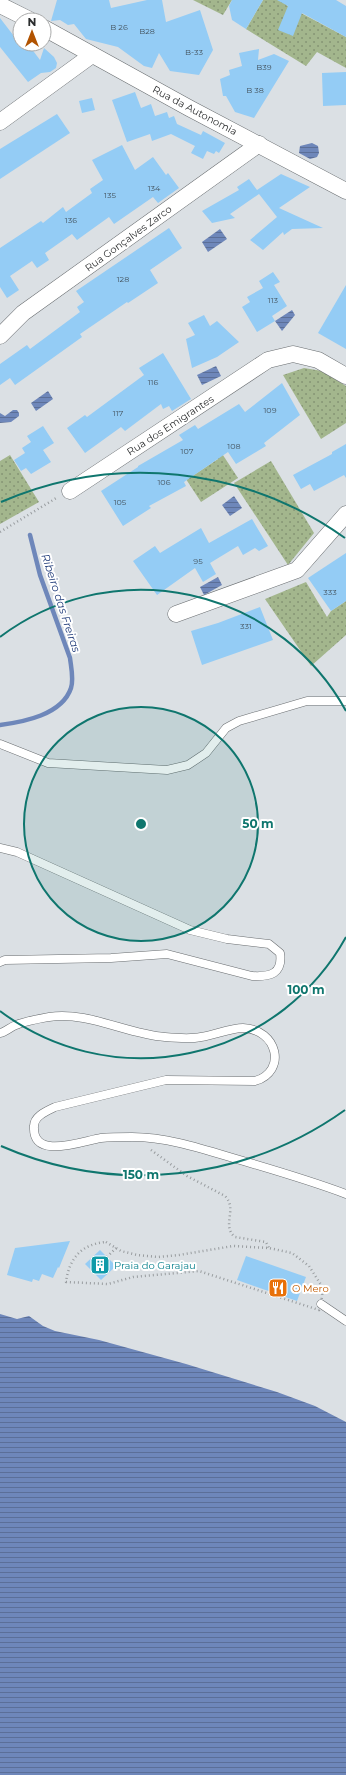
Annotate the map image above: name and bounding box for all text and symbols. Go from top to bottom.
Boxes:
north arrow [12,12,52,52]
text: N [28,15,36,29]
house number: B 26 [110,22,128,32]
house number: B28 [139,26,155,36]
house number: B-33 [185,47,203,57]
house number: B39 [256,62,272,72]
street label: Rua da Autonomia [150,83,239,138]
house number: B 38 [246,85,264,95]
house number: 134 [148,183,161,193]
house number: 135 [104,190,116,200]
street label: Rua Gonçalves Zarco [82,202,174,274]
house number: 136 [65,215,77,225]
house number: 128 [117,274,129,284]
house number: 113 [268,295,279,305]
house number: 116 [148,377,158,387]
street label: Rua dos Emigrantes [124,392,216,458]
house number: 109 [263,405,277,415]
house number: 117 [113,408,124,418]
house number: 108 [227,441,241,451]
house number: 107 [181,446,194,456]
house number: 106 [157,477,171,487]
house number: 105 [114,497,127,507]
water label: Ribeiro das Freiras [38,552,84,655]
house number: 95 [193,556,203,566]
house number: 333 [323,587,337,597]
house number: 331 [240,621,252,631]
text: 50 m [242,816,274,831]
centre of rings [134,817,148,831]
text: 100 m [288,982,324,997]
text: 150 m [123,1167,159,1182]
building icon: Praia do Garajau [89,1254,111,1276]
place label: Praia do Garajau [114,1259,196,1272]
restaurant icon: O Mero [267,1277,289,1299]
place label: O Mero [292,1282,329,1295]

